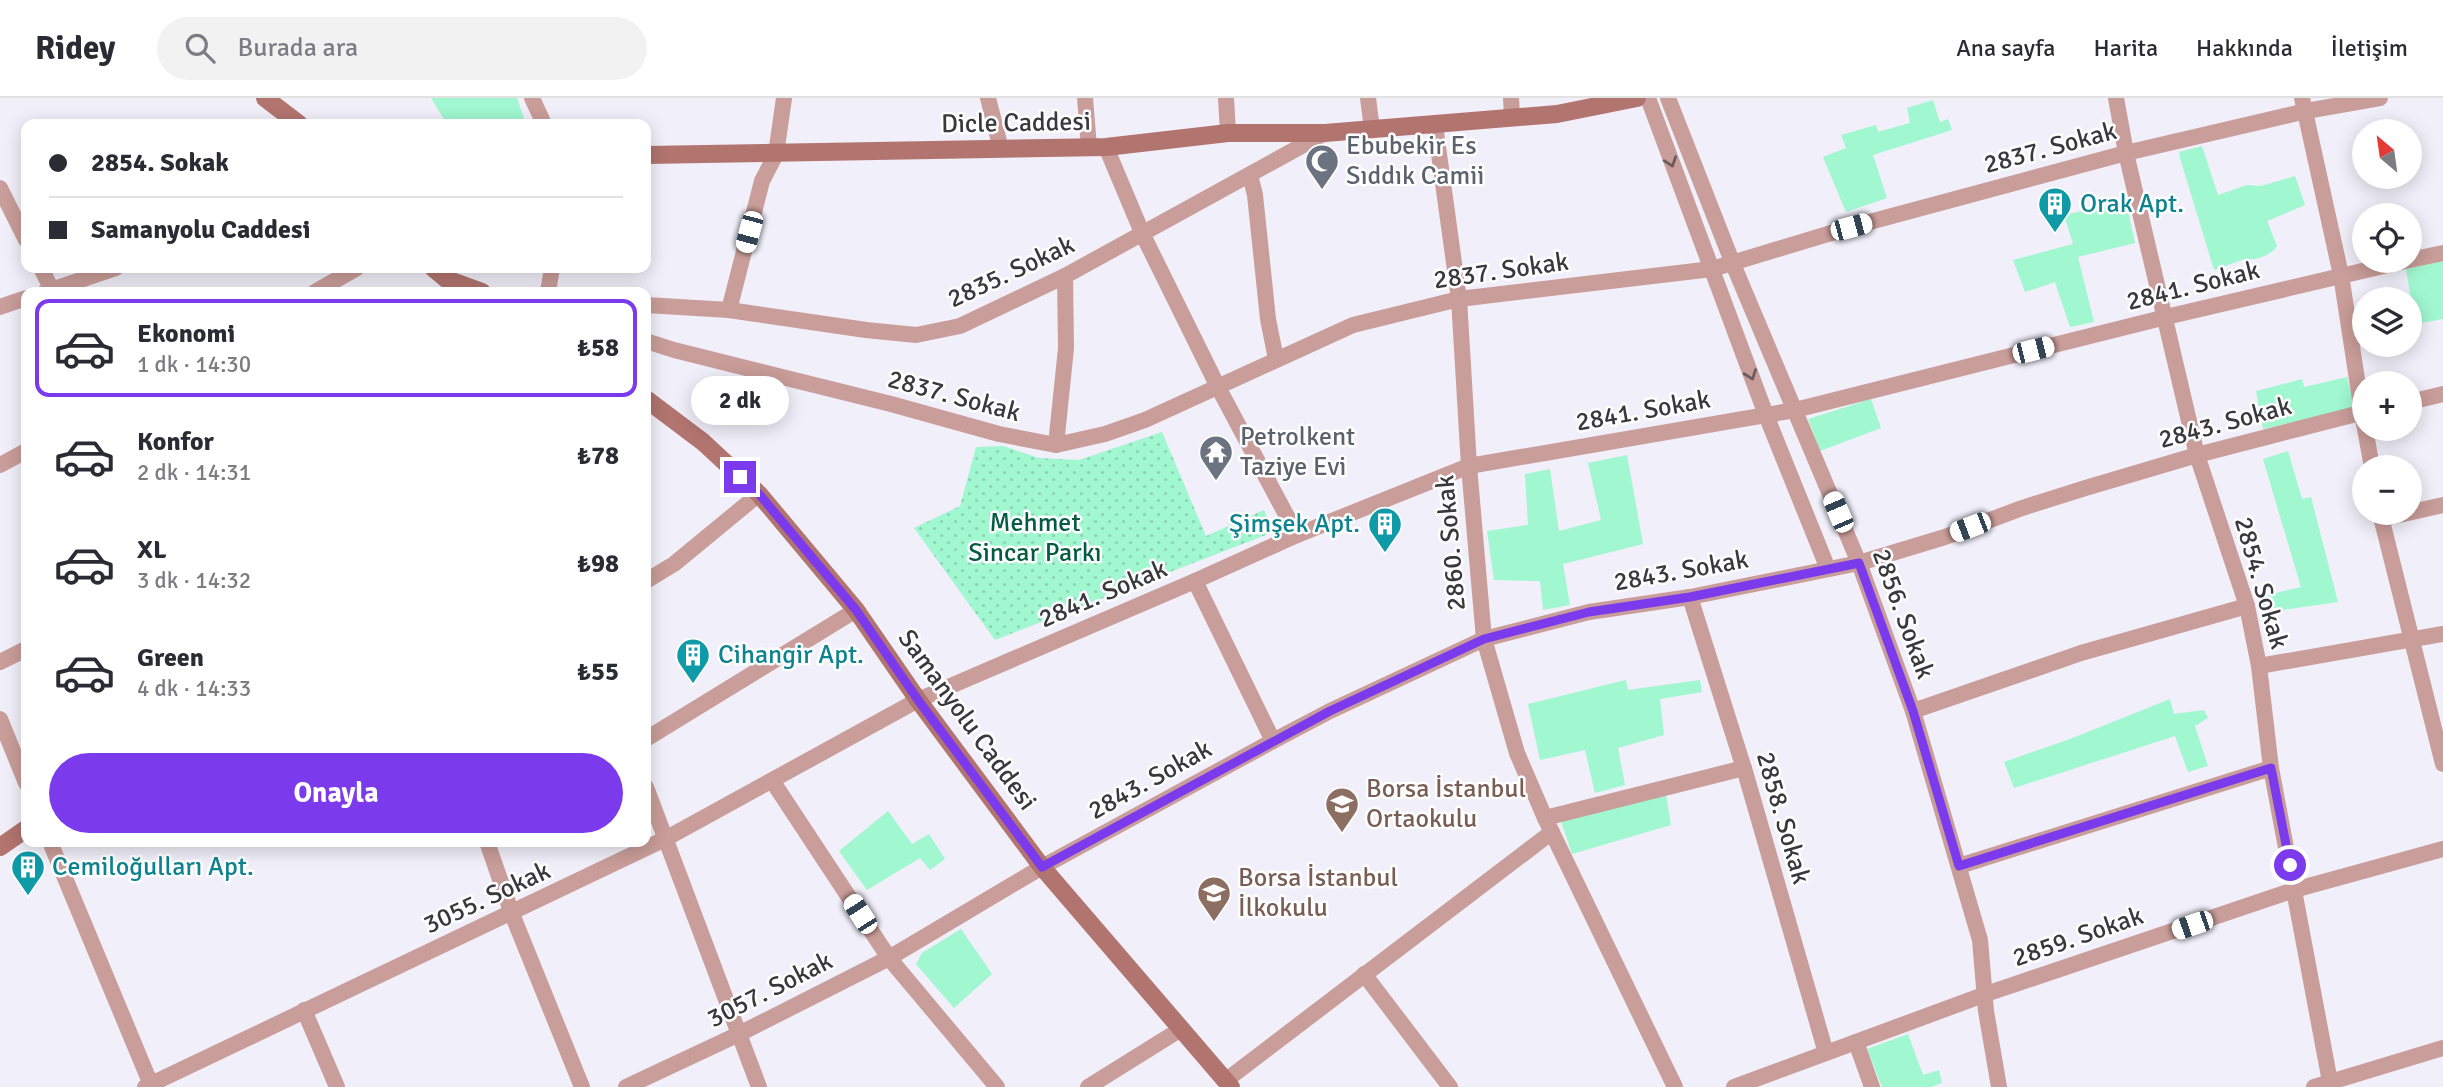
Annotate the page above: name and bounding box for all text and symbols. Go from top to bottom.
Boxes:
search box [157,17,647,80]
text: Ridey [35,28,115,69]
icon: search [181,29,219,67]
text: Burada ara [237,32,358,64]
text: Ana sayfa [1956,33,2056,63]
text: Harita [2094,33,2158,63]
text: Hakkında [2196,33,2293,63]
text: İletişim [2331,33,2408,63]
street label: Dicle Caddesi [941,106,1091,140]
street label: 2837. Sokak [1980,115,2120,181]
north arrow [2352,119,2422,189]
map controls [2352,119,2422,525]
place label: Ebubekir Es Sıddık Camii [1346,130,1484,192]
mosque icon: Ebubekir Es Sıddık Camii [1303,142,1341,191]
text: 2854. Sokak [91,147,229,179]
one-way arrow [1663,156,1677,168]
building icon: Orak Apt. [2036,185,2074,234]
place label: Orak Apt. [2080,188,2184,220]
button: locate [2352,203,2422,273]
car [734,209,765,255]
car [1828,211,1875,243]
text: Samanyolu Caddesi [91,214,310,246]
street label: 2835. Sokak [943,229,1079,315]
street label: 2837. Sokak [1431,246,1571,296]
street label: 2841. Sokak [2123,254,2263,318]
button: layers [2352,287,2422,357]
icon: car [53,317,116,380]
text: Ekonomi [137,318,235,350]
text: ₺58 [577,332,619,364]
car [2011,335,2056,365]
text: 1 dk · 14:30 [137,350,251,379]
street label: 2837. Sokak [884,363,1024,429]
one-way arrow [1743,369,1757,381]
button: + [2352,371,2422,441]
callout: 2 dk [691,376,789,424]
street label: 2841. Sokak [1573,383,1713,439]
text: 2 dk [719,386,761,415]
street label: 2843. Sokak [2155,390,2295,456]
place label: Petrolkent Taziye Evi [1240,421,1355,483]
icon: car [53,425,116,488]
text: Konfor [137,426,214,458]
temple icon: Petrolkent Taziye Evi [1197,433,1235,482]
text: ₺78 [577,440,619,472]
button: − [2352,455,2422,525]
text: 2 dk · 14:31 [137,458,251,487]
route end [724,461,756,493]
street label: 2860. Sokak [1429,474,1473,612]
car [1821,489,1856,535]
building icon: Şimşek Apt. [1366,505,1404,554]
park label: Mehmet Sincar Parkı [968,507,1102,569]
place label: Şimşek Apt. [1229,508,1360,540]
car [1947,510,1994,544]
street label: 2854. Sokak [2227,513,2295,653]
icon: car [53,533,116,596]
text: XL [137,534,167,566]
street label: 2843. Sokak [1611,543,1751,599]
street label: 2856. Sokak [1865,545,1941,683]
text: ₺98 [577,548,619,580]
street label: 2841. Sokak [1034,553,1172,635]
text: 3 dk · 14:32 [137,566,251,595]
street label: Samanyolu Caddesi [891,623,1043,817]
building icon: Cihangir Apt. [674,636,712,685]
place label: Cihangir Apt. [718,639,864,671]
icon: car [53,641,116,704]
text: Green [137,642,204,674]
text: ₺55 [577,656,619,688]
text: 4 dk · 14:33 [137,674,251,703]
street label: 2843. Sokak [1083,733,1217,827]
street label: 2858. Sokak [1749,748,1817,888]
button: Onayla [49,753,623,833]
place label: Borsa İstanbul Ortaokulu [1366,773,1526,835]
school or university icon: Borsa İstanbul Ortaokulu [1323,785,1361,834]
building icon: Cemiloğulları Apt. [9,848,47,897]
route start [2274,849,2306,881]
place label: Cemiloğulları Apt. [52,851,254,883]
street label: 3055. Sokak [419,855,555,941]
place label: Borsa İstanbul İlkokulu [1238,862,1398,924]
school or university icon: Borsa İstanbul İlkokulu [1195,874,1233,923]
car [840,891,881,937]
street label: 2859. Sokak [2009,900,2147,974]
car [2169,908,2216,942]
street label: 3057. Sokak [702,945,838,1035]

